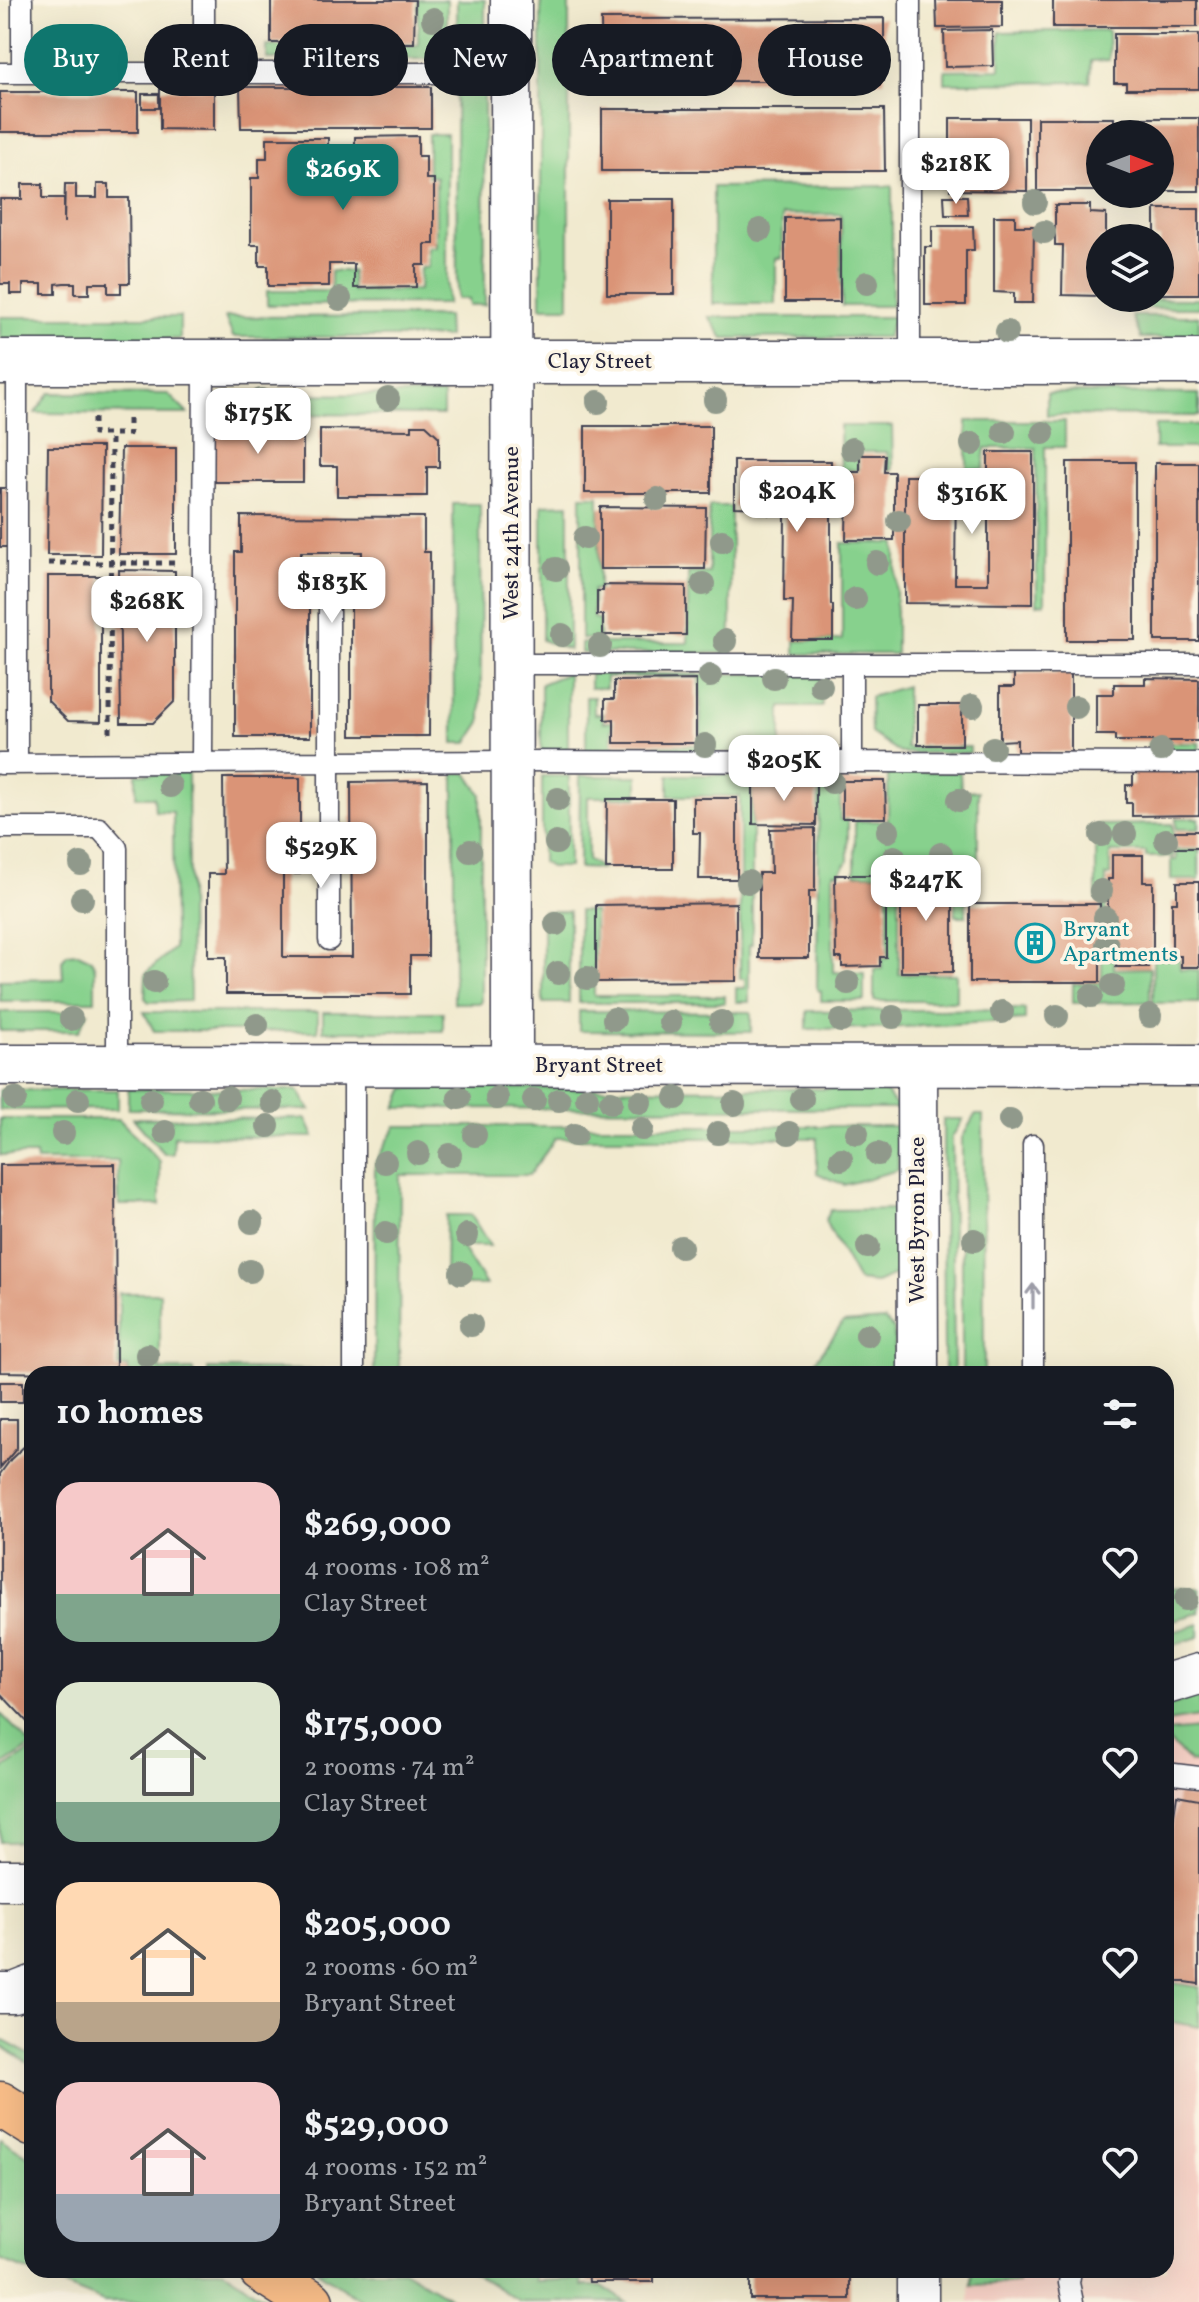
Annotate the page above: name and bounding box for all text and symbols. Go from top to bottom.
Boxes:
chip: Buy [24,24,128,96]
chip: Rent [144,24,258,96]
chip: Filters [274,24,408,96]
chip: New [424,24,536,96]
chip: Apartment [552,24,742,96]
chip: House [758,24,891,96]
north arrow [1086,120,1174,208]
map controls [1086,120,1174,312]
pin: $218K [900,138,1012,206]
pin: $269K [287,144,399,212]
text: $218K [920,146,992,182]
text: $269K [305,152,381,188]
button: layers [1086,224,1174,312]
street label: Clay Street [548,347,653,378]
pin: $175K [202,388,314,456]
text: $175K [224,396,292,432]
street label: West 24th Avenue [497,446,528,620]
pin: $204K [741,466,853,534]
pin: $316K [916,468,1028,536]
text: $204K [758,474,836,510]
text: $316K [936,476,1008,512]
pin: $183K [276,557,388,625]
text: $183K [296,565,368,601]
pin: $268K [91,576,203,644]
text: $268K [109,584,185,620]
pin: $205K [728,735,840,803]
text: $205K [746,743,822,779]
pin: $529K [265,822,377,890]
text: $529K [284,830,358,866]
pin: $247K [870,855,982,923]
text: $247K [889,863,963,899]
place label: Bryant Apartments [1063,915,1178,971]
building icon: Bryant Apartments [1014,922,1056,964]
street label: Bryant Street [535,1051,664,1082]
street label: West Byron Place [903,1137,934,1303]
one-way arrow [1025,1283,1041,1310]
text: 10 homes [56,1391,204,1438]
icon: filters [1098,1392,1142,1436]
text: $269,000 [304,1503,451,1550]
icon: home [120,1514,216,1610]
icon: heart [1098,1540,1142,1584]
text: 4 rooms · 108 m² [304,1550,490,1586]
text: Clay Street [304,1586,428,1622]
text: $175,000 [304,1703,443,1750]
icon: home [120,1714,216,1810]
icon: heart [1098,1740,1142,1784]
text: 2 rooms · 74 m² [304,1750,475,1786]
text: Clay Street [304,1786,428,1822]
text: $205,000 [304,1903,451,1950]
icon: home [120,1914,216,2010]
icon: heart [1098,1940,1142,1984]
text: 2 rooms · 60 m² [304,1950,478,1986]
text: Bryant Street [304,1986,456,2022]
text: $529,000 [304,2103,449,2150]
icon: home [120,2114,216,2210]
icon: heart [1098,2140,1142,2184]
text: 4 rooms · 152 m² [304,2150,487,2186]
text: Bryant Street [304,2186,456,2222]

